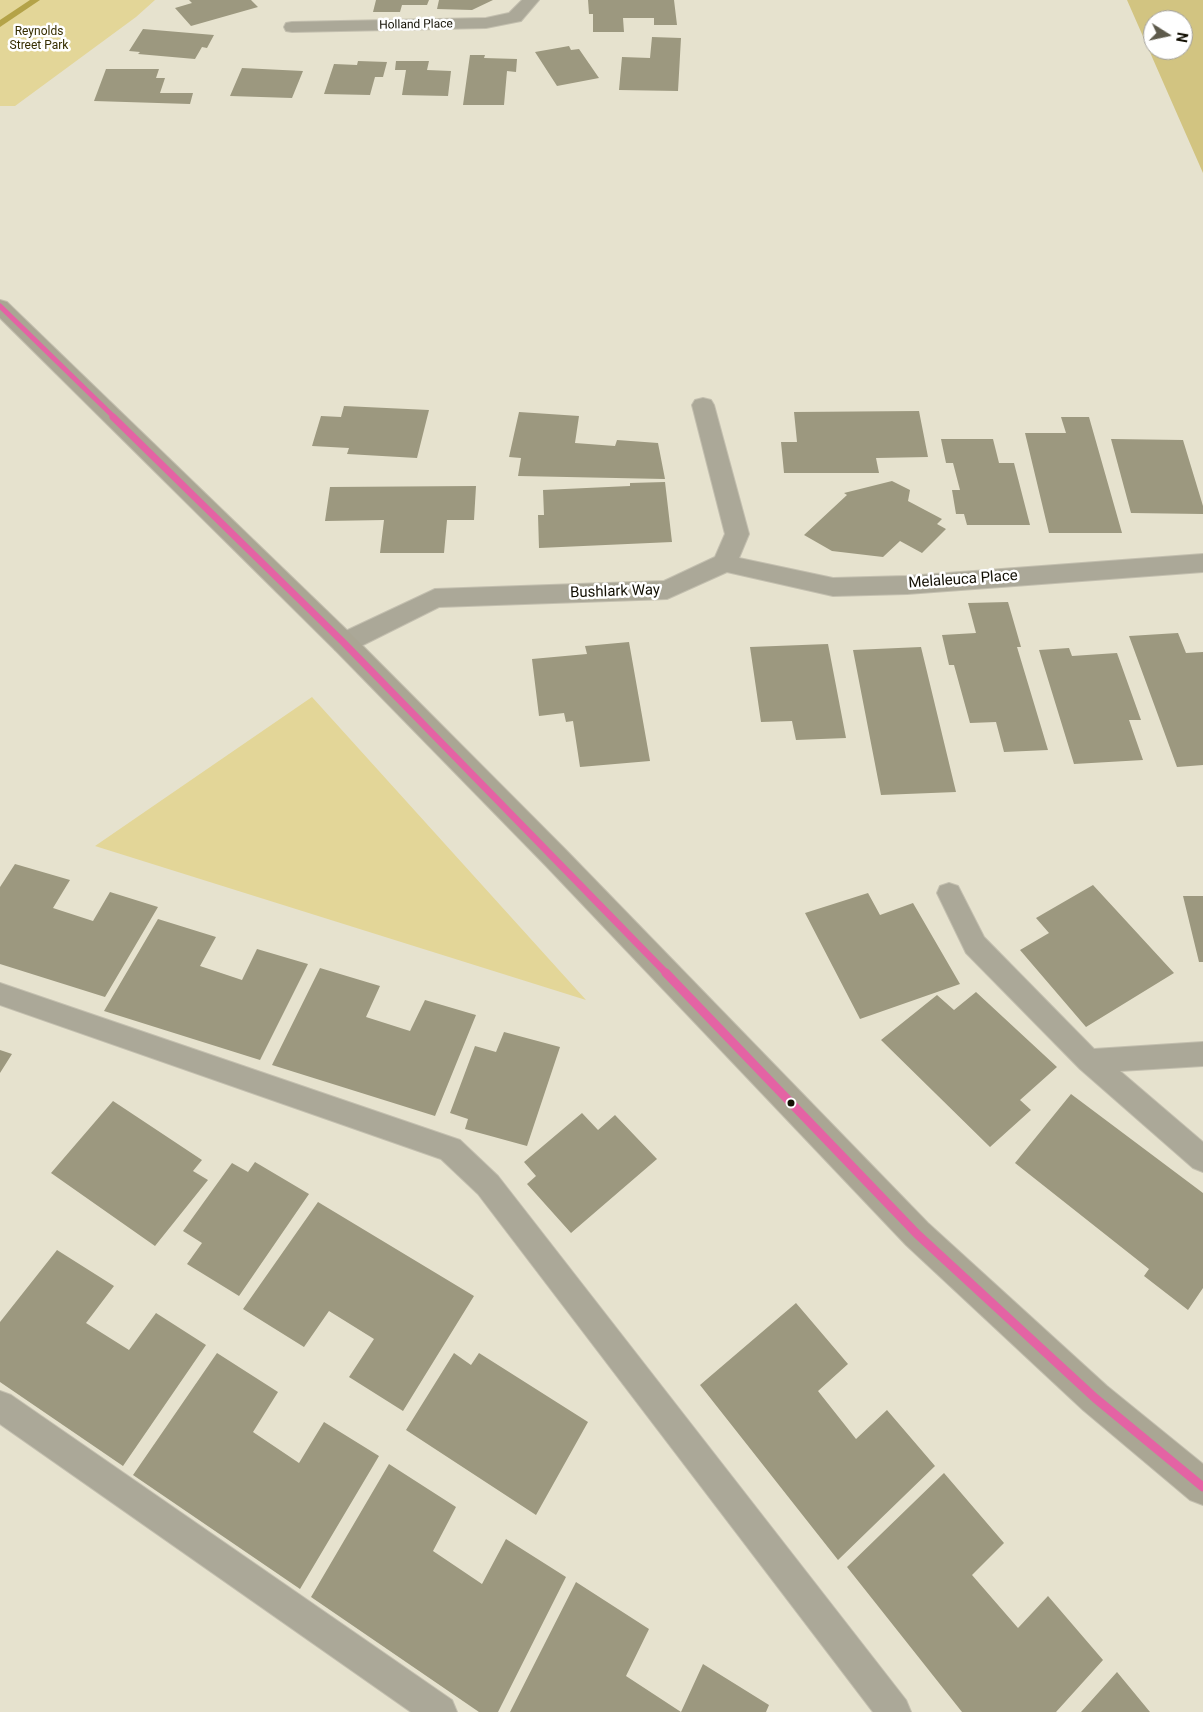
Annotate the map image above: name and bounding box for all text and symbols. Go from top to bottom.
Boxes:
north arrow [1143,10,1193,60]
street label: Holland Place [379,17,453,33]
park label: Reynolds Street Park [10,25,68,53]
text: N [1173,31,1191,44]
street label: Melaleuca Place [908,567,1018,593]
street label: Bushlark Way [570,581,660,603]
unlabelled marker [786,1098,796,1108]

